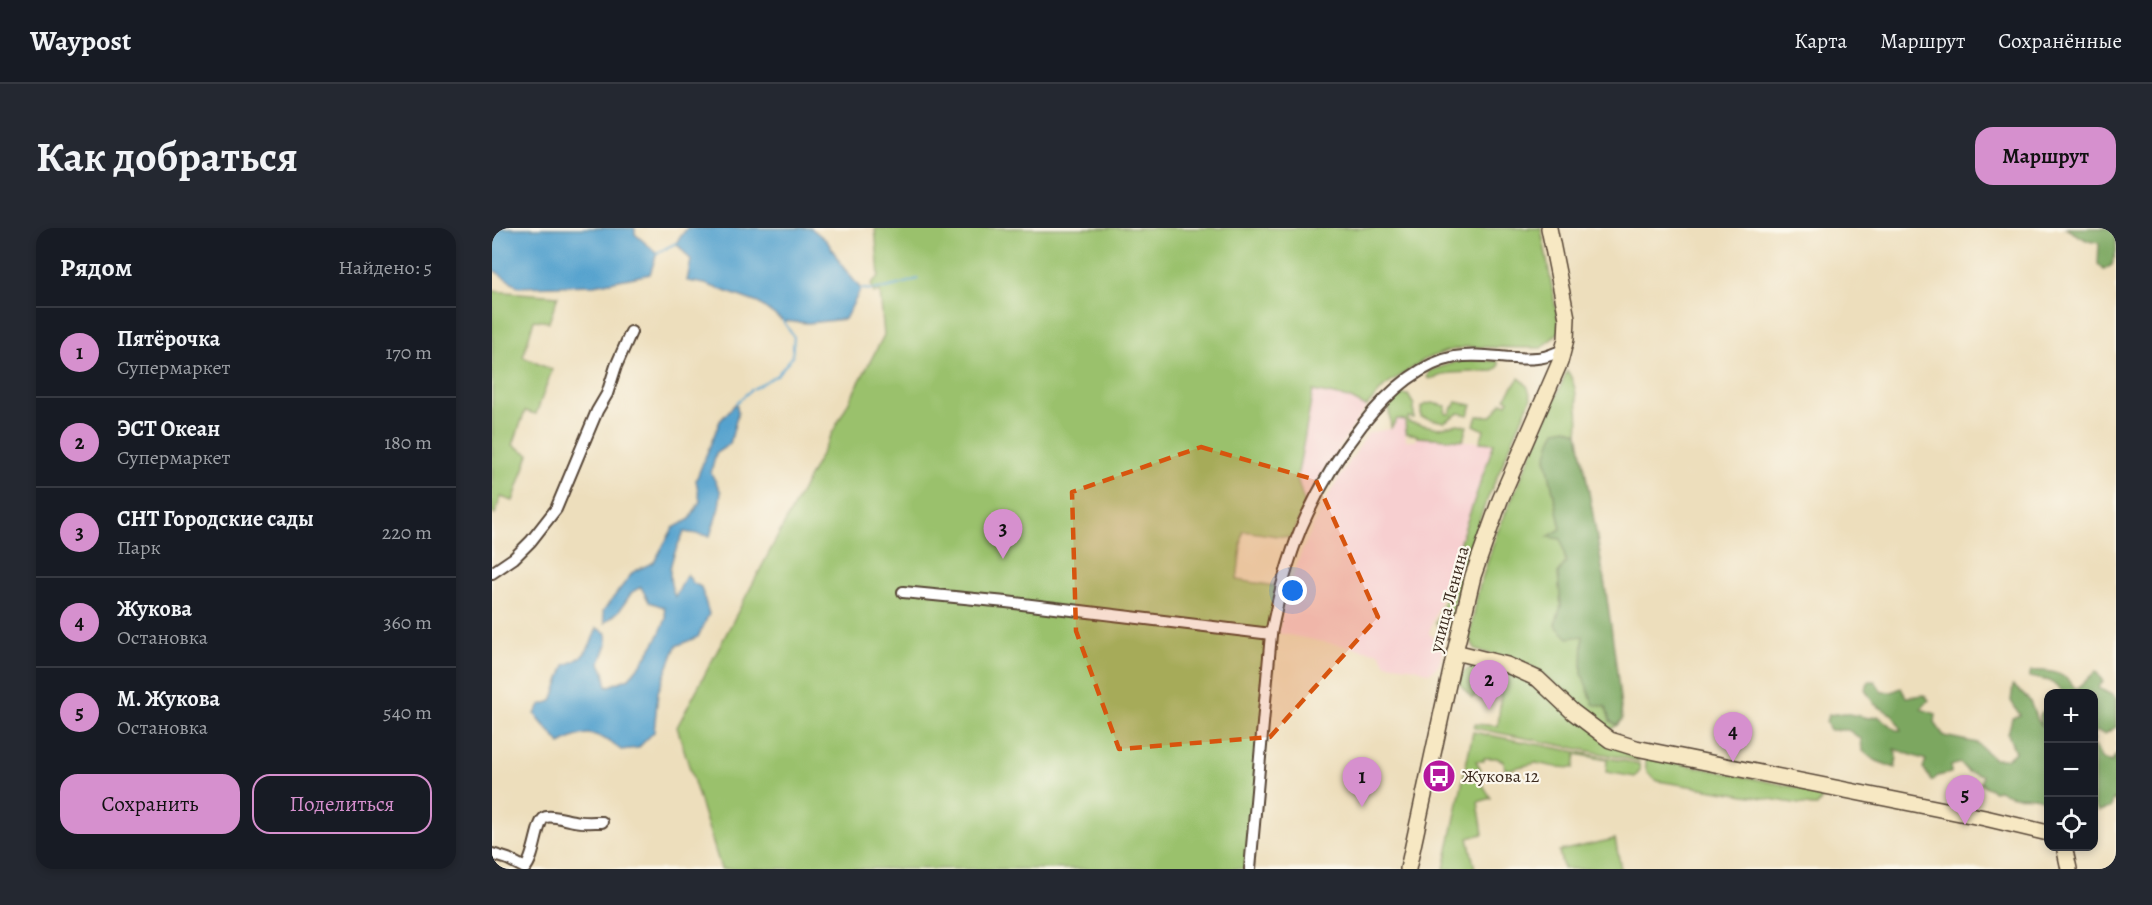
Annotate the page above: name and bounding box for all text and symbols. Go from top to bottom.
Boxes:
text: Waypost [30,22,131,60]
text: Карта [1794,27,1847,55]
text: Маршрут [1880,27,1965,55]
text: Сохранённые [1998,27,2122,55]
button: Маршрут [1975,127,2116,185]
text: Как добраться [36,128,298,185]
text: Рядом [60,250,132,285]
text: Найдено: 5 [338,254,432,281]
text: Пятёрочка [117,324,220,354]
text: 1 [76,339,83,366]
text: 170 m [386,339,432,366]
text: Супермаркет [117,354,231,381]
text: ЭСТ Океан [117,414,220,444]
text: 2 [75,429,84,456]
text: 180 m [384,429,432,456]
text: Супермаркет [117,444,231,471]
text: СНТ Городские сады [117,504,314,534]
pin: 3 [984,510,1022,559]
text: 3 [75,519,84,546]
text: 220 m [382,519,432,546]
text: Парк [117,534,161,561]
street label: улица Ленина [1423,543,1475,656]
your location [1278,576,1307,605]
text: Жукова [117,594,192,624]
text: 4 [75,609,84,636]
text: 360 m [383,609,432,636]
text: Остановка [117,624,208,651]
pin: 2 [1470,660,1508,710]
text: М. Жукова [117,684,220,714]
map controls [2044,689,2098,851]
button: + [2044,689,2098,743]
text: 5 [75,699,84,726]
text: 540 m [383,699,432,726]
pin: 4 [1714,712,1752,762]
text: Остановка [117,714,208,741]
button: − [2044,743,2098,797]
pin: 1 [1342,758,1382,807]
bus stop icon: Жукова 12 [1421,758,1457,794]
place label: Жукова 12 [1462,764,1540,788]
button: Сохранить [60,774,240,834]
button: Поделиться [252,774,432,834]
pin: 5 [1946,776,1984,825]
button: locate [2044,797,2098,851]

